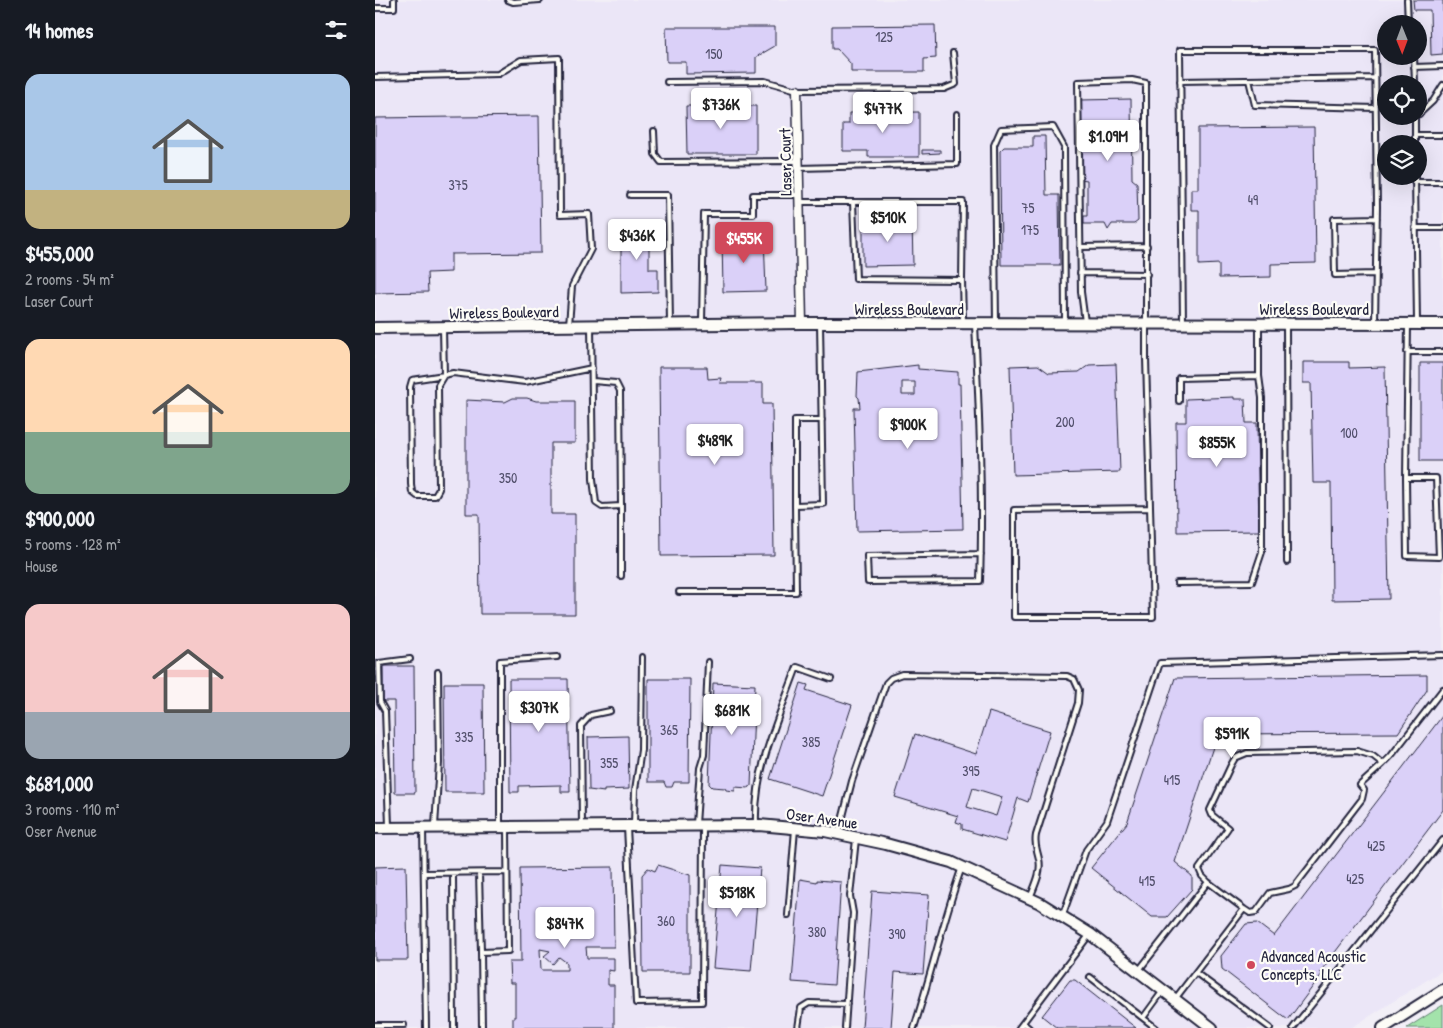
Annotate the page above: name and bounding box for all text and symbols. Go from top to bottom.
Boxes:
north arrow [1377,15,1427,65]
map controls [1377,15,1427,185]
text: 14 homes [25,16,93,45]
icon: filters [322,16,350,44]
house number: 125 [875,27,893,46]
house number: 150 [705,44,723,63]
button: locate [1377,75,1427,125]
pin: $736K [686,88,756,130]
pin: $477K [848,92,918,134]
text: $736K [702,93,740,115]
text: $477K [864,97,902,119]
icon: home [143,106,233,196]
pin: $1.09M [1067,120,1149,162]
text: $1.09M [1088,125,1128,147]
street label: Laser Court [773,127,797,196]
button: layers [1377,135,1427,185]
house number: 375 [448,175,468,194]
house number: 49 [1248,190,1258,209]
house number: 75 [1022,198,1035,217]
pin: $510K [853,200,923,243]
text: $510K [870,206,906,228]
pin: $436K [602,218,672,261]
house number: 175 [1021,220,1039,239]
pin: $455K [709,222,779,264]
text: $436K [619,224,655,246]
text: $455K [726,227,762,249]
text: $455,000 [25,239,94,268]
text: 2 rooms · 54 m² [25,268,114,290]
text: Laser Court [25,290,93,312]
street label: Wireless Boulevard [854,298,964,320]
street label: Wireless Boulevard [1259,298,1369,320]
street label: Wireless Boulevard [449,300,559,324]
icon: home [143,371,233,461]
pin: $900K [873,408,943,450]
house number: 200 [1055,412,1075,431]
text: $900K [890,413,926,435]
house number: 100 [1340,423,1358,442]
pin: $489K [680,424,750,466]
pin: $855K [1182,426,1252,468]
text: $489K [697,429,733,451]
text: $855K [1199,431,1235,453]
house number: 350 [499,468,517,487]
text: $900,000 [25,504,95,533]
text: 5 rooms · 128 m² [25,533,121,555]
text: House [25,555,58,577]
icon: home [143,636,233,726]
pin: $307K [504,690,574,733]
pin: $681K [697,694,767,736]
text: $307K [520,696,558,718]
text: $681K [714,699,750,721]
pin: $591K [1197,716,1267,759]
house number: 365 [660,720,678,739]
text: $591K [1215,722,1249,744]
house number: 335 [455,727,473,746]
house number: 385 [802,732,820,751]
house number: 355 [600,753,618,772]
house number: 395 [962,761,980,780]
text: $681,000 [25,769,93,798]
house number: 415 [1164,770,1180,789]
text: 3 rooms · 110 m² [25,798,120,820]
street label: Oser Avenue [785,802,860,834]
text: Oser Avenue [25,820,97,842]
house number: 425 [1367,836,1385,855]
house number: 425 [1346,869,1364,888]
house number: 415 [1139,871,1155,890]
pin: $518K [702,876,772,918]
text: $518K [719,881,755,903]
pin: $847K [530,906,600,949]
house number: 360 [657,911,675,930]
text: $847K [546,912,584,934]
house number: 380 [808,922,826,941]
house number: 390 [888,924,906,943]
place label: Advanced Acoustic Concepts, LLC [1261,945,1367,985]
marker: Advanced Acoustic Concepts, LLC [1245,959,1257,971]

